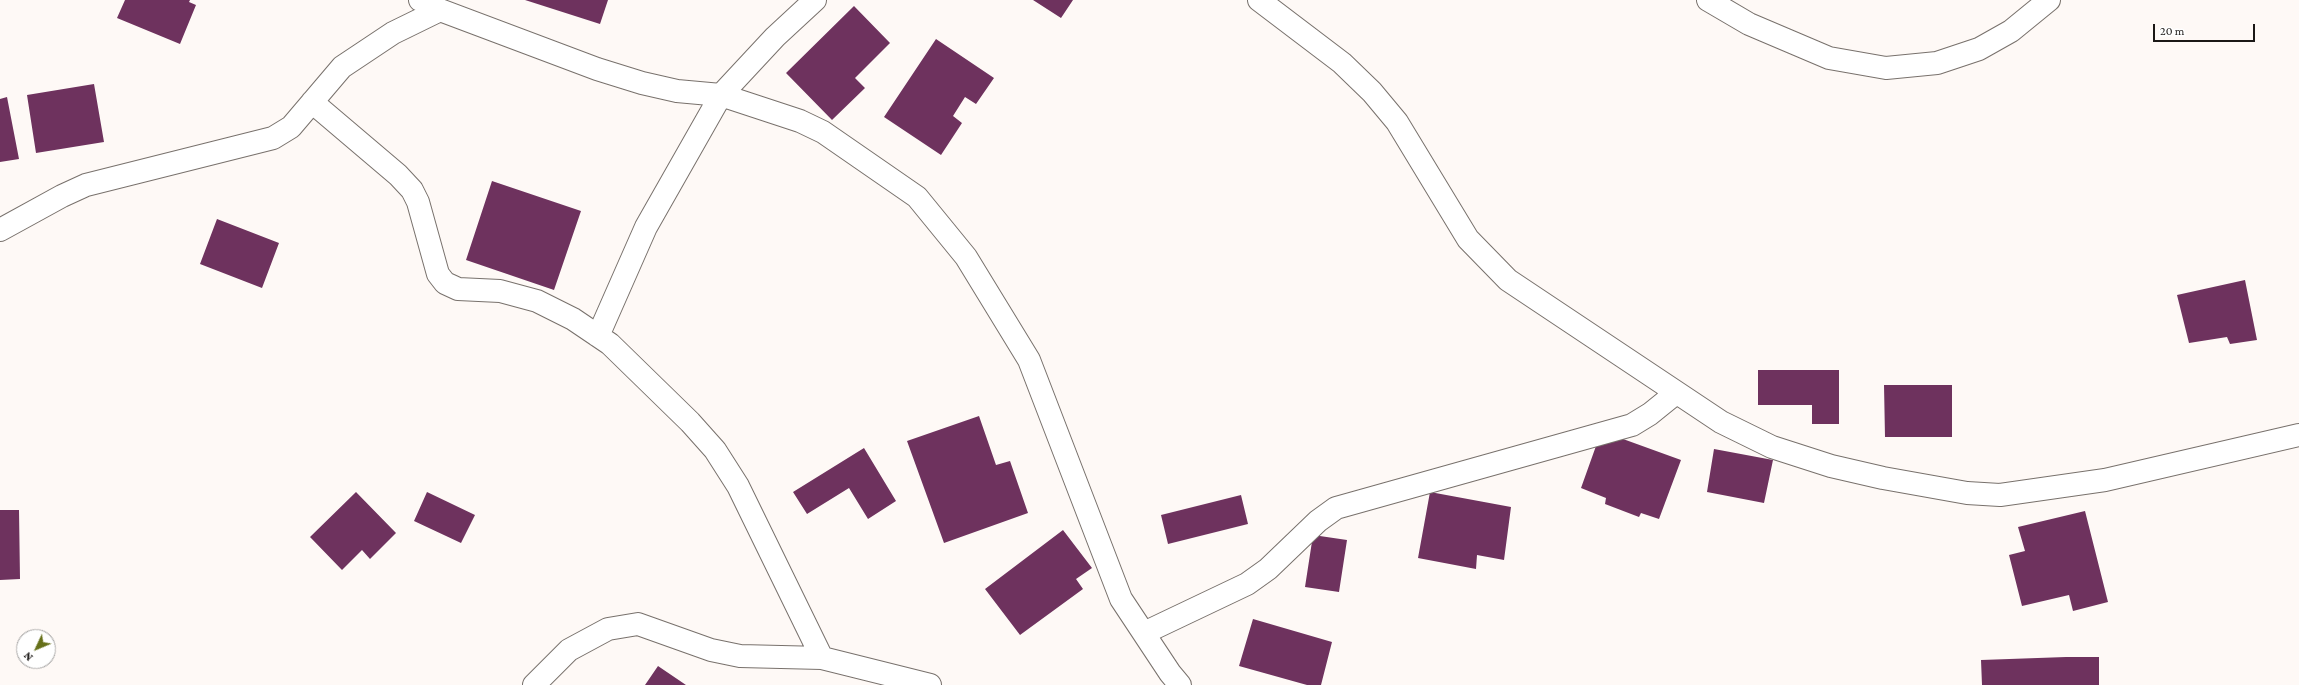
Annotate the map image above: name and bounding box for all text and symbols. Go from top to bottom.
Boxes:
scale bar [2155,16,2257,42]
text: 20 m [2160,24,2184,38]
north arrow [16,629,56,669]
text: N [21,650,35,664]

